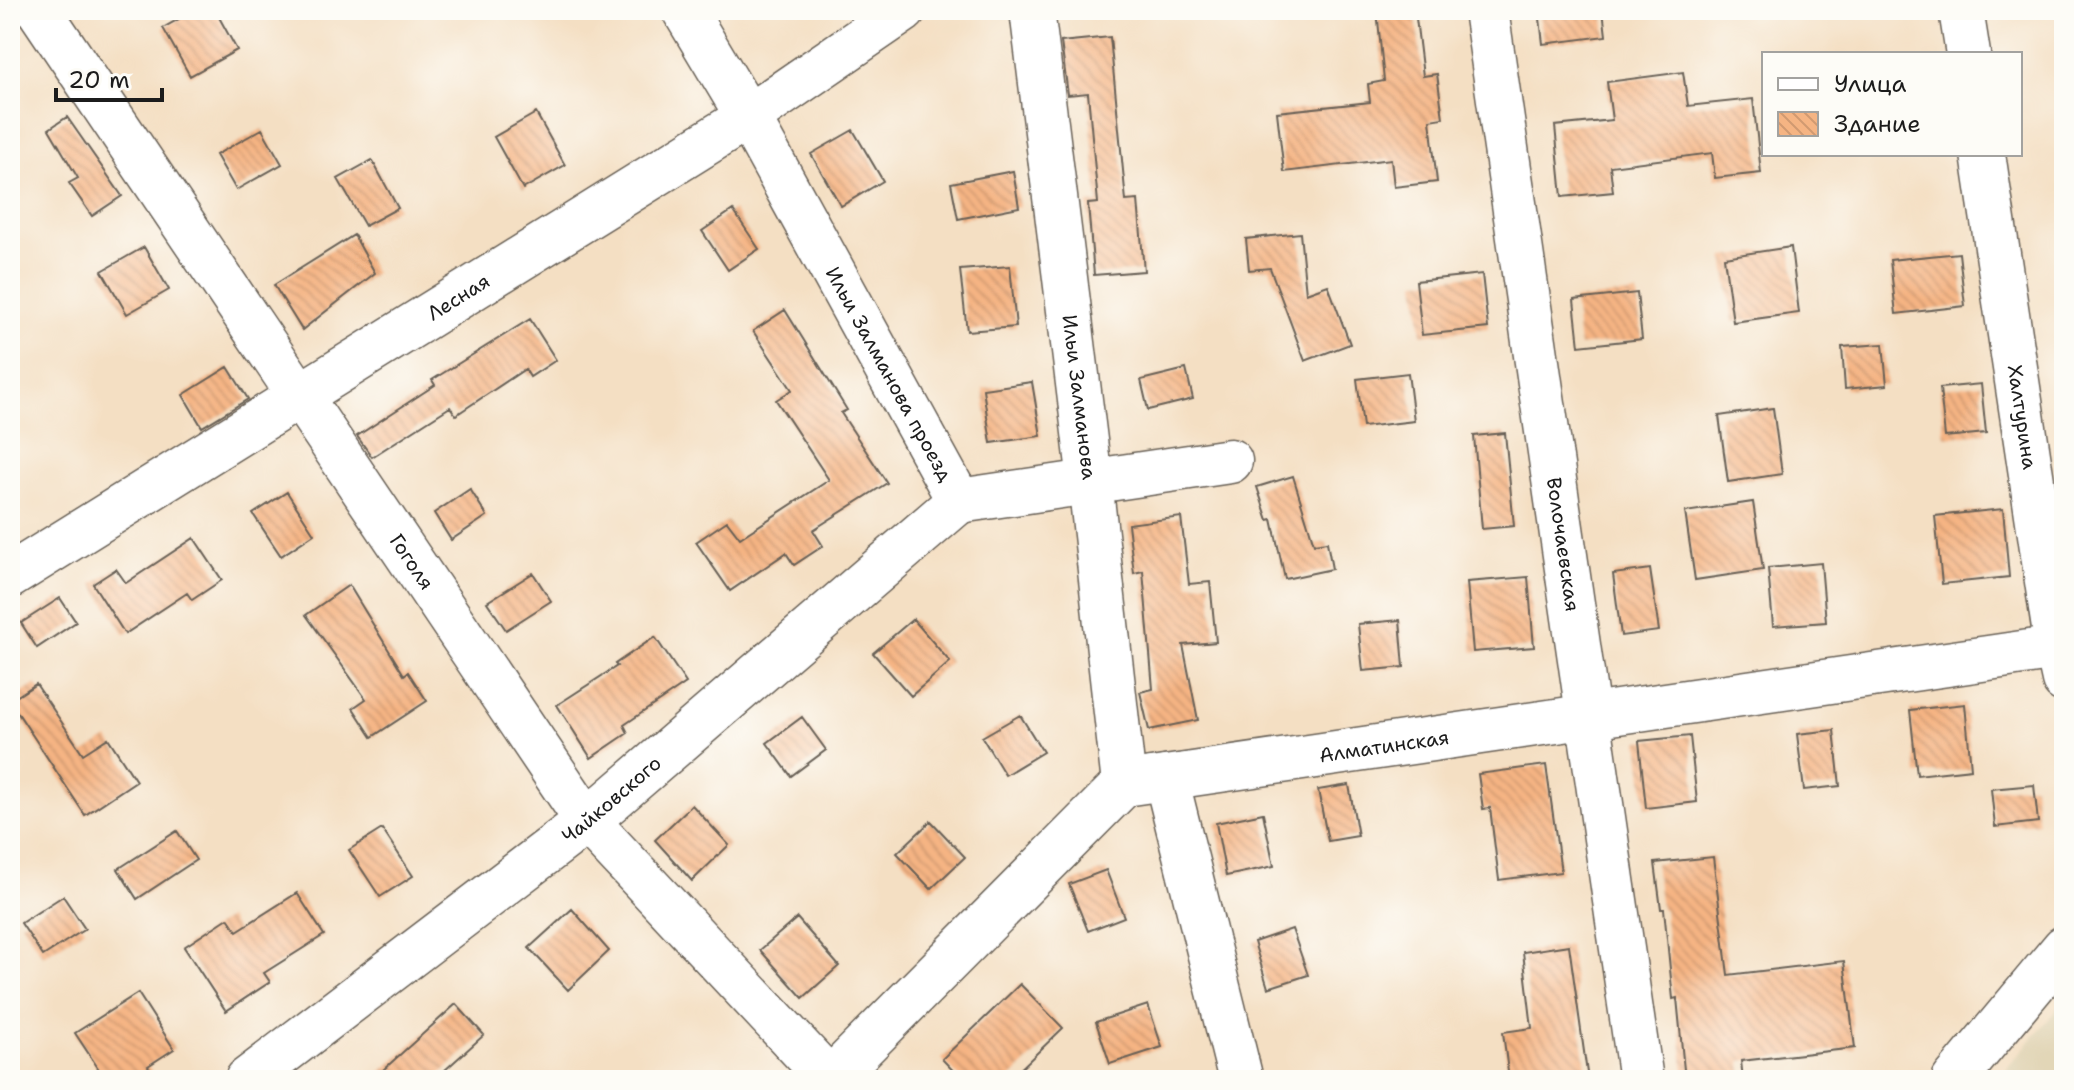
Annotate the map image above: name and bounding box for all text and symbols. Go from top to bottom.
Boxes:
scale bar [56,52,162,102]
legend [1762,52,2022,156]
text: 20 m [68,64,130,96]
text: Улица [1834,68,1907,100]
text: Здание [1834,108,1921,140]
street label: Ильи Залманова проезд [820,262,959,486]
street label: Лесная [422,268,495,326]
street label: Ильи Залманова [1057,313,1103,482]
street label: Халтурина [2002,363,2043,472]
street label: Волочаевская [1541,476,1586,613]
street label: Гоголя [384,529,440,595]
street label: Алматинская [1317,724,1451,768]
street label: Чайковского [556,750,667,849]

